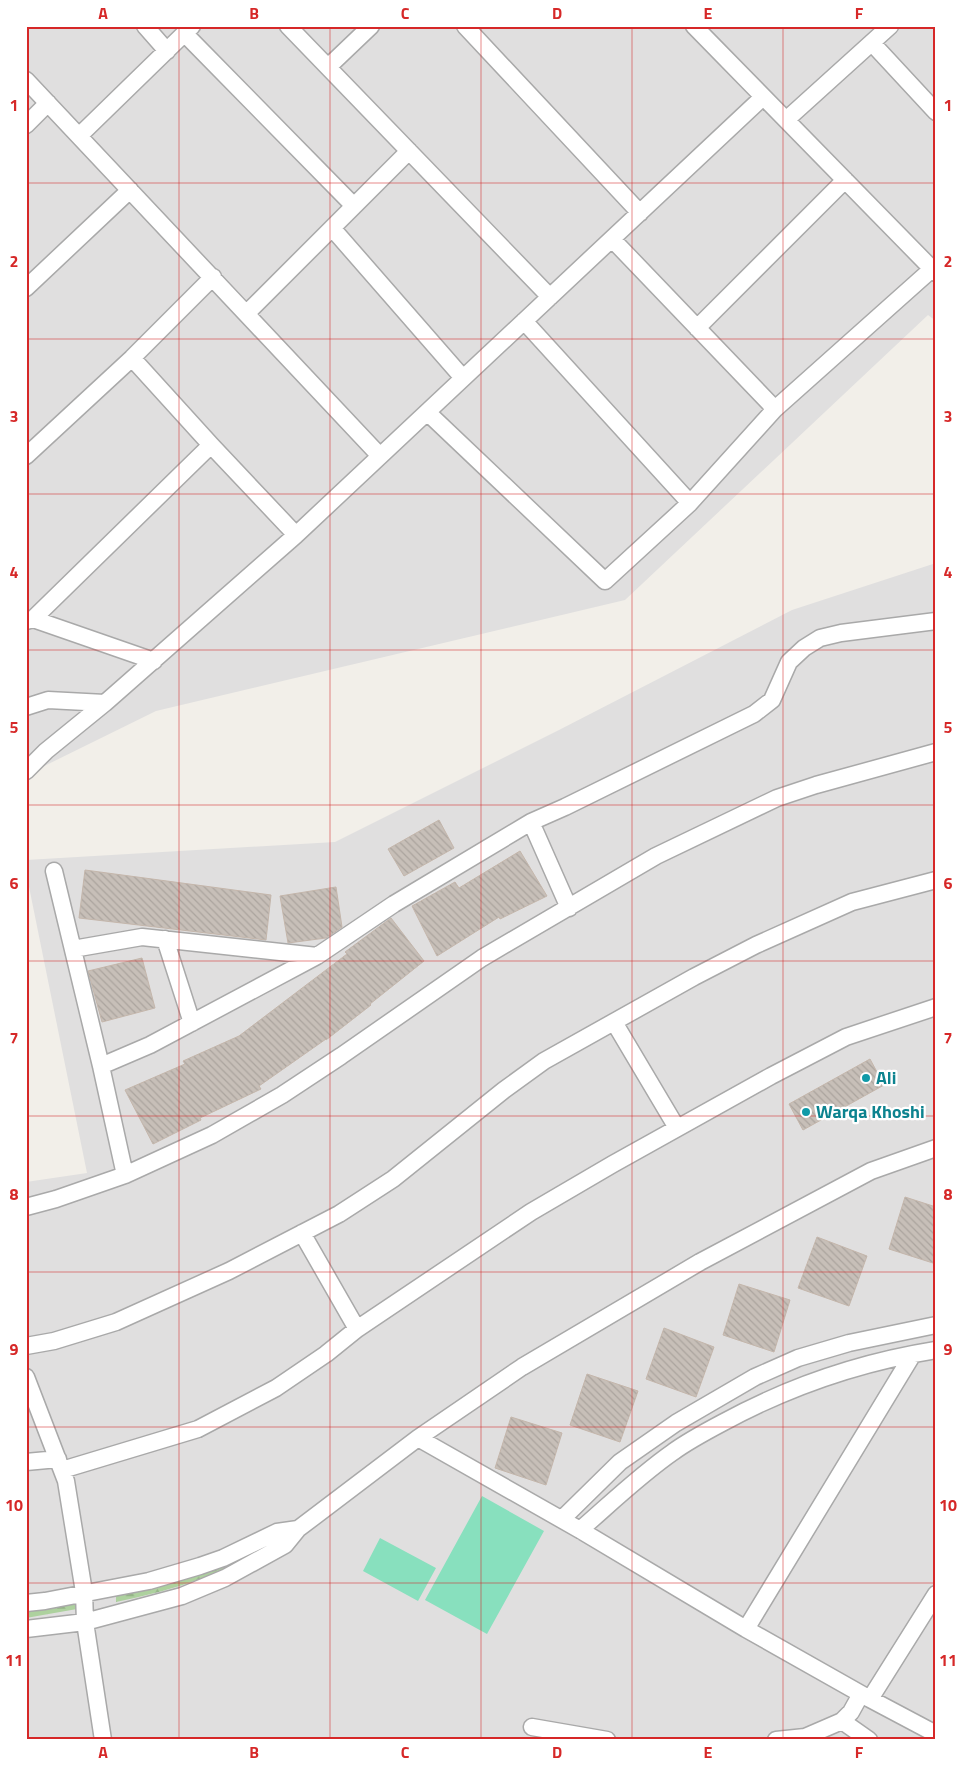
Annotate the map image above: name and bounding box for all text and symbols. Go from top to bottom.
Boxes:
text: A [98,1,108,25]
text: B [249,1,259,25]
text: C [401,1,410,25]
text: D [552,1,562,25]
text: E [704,1,713,25]
text: F [855,1,864,25]
text: 1 [10,93,18,117]
text: 1 [944,93,952,117]
text: 2 [10,249,18,273]
text: 2 [944,249,952,273]
text: 3 [10,404,18,428]
text: 3 [944,404,952,428]
text: 4 [10,560,19,584]
text: 4 [944,560,953,584]
text: 5 [10,715,19,739]
text: 5 [944,715,953,739]
text: 6 [10,871,19,895]
text: 6 [944,871,953,895]
text: 7 [10,1026,18,1050]
text: 7 [944,1026,952,1050]
place label: Ali [876,1064,896,1091]
marker: Ali [860,1072,872,1084]
place label: Warqa Khoshi [816,1098,925,1125]
marker: Warqa Khoshi [800,1106,812,1118]
text: 8 [10,1182,19,1206]
text: 8 [944,1182,953,1206]
text: 9 [10,1337,19,1361]
text: 9 [944,1337,953,1361]
text: 10 [5,1493,23,1517]
text: 10 [939,1493,957,1517]
text: 11 [5,1648,23,1672]
text: 11 [939,1648,957,1672]
text: A [98,1740,108,1764]
text: B [249,1740,259,1764]
text: C [401,1740,410,1764]
text: D [552,1740,562,1764]
text: E [704,1740,713,1764]
text: F [855,1740,864,1764]

